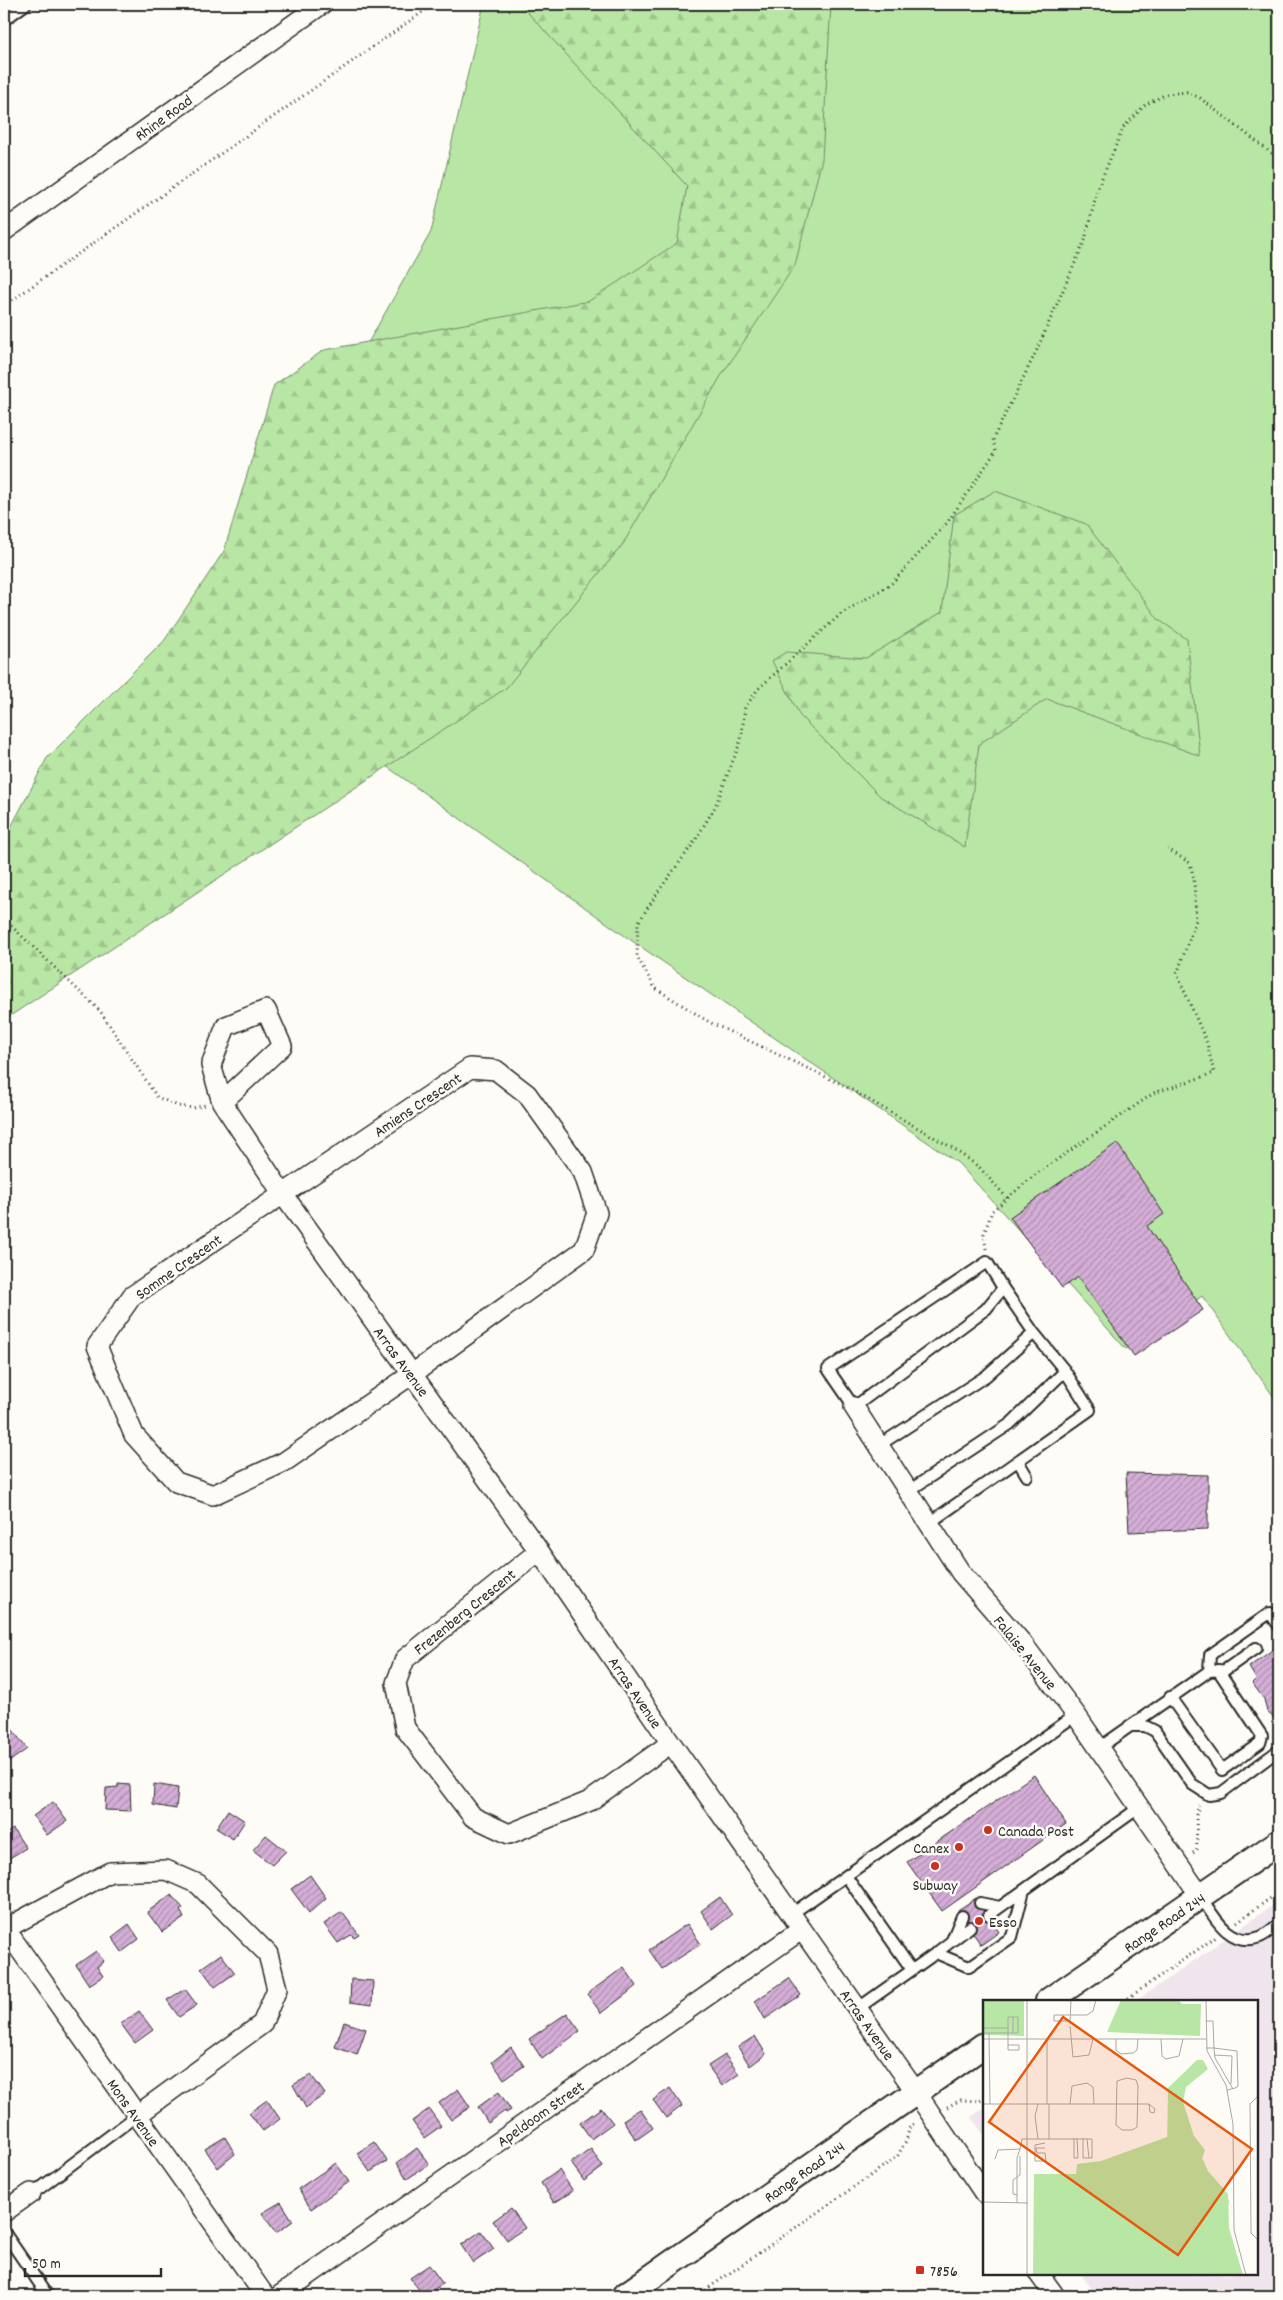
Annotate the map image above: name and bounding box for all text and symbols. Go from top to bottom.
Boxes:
street label: Rhine Road [131,90,198,148]
street label: Amiens Crescent [370,1068,467,1144]
street label: Somme Crescent [131,1230,228,1307]
street label: Arras Avenue [366,1322,433,1403]
street label: Frezenberg Crescent [410,1564,522,1661]
street label: Falaise Avenue [987,1611,1061,1696]
street label: Arras Avenue [601,1653,666,1734]
place label: Canada Post [998,1821,1074,1844]
marker: Canada Post [982,1824,994,1836]
place label: Canex [913,1838,949,1861]
marker: Canex [953,1841,965,1853]
marker: Subway [929,1860,941,1872]
place label: Subway [912,1875,958,1898]
street label: Range Road 244 [1120,1888,1211,1960]
place label: Esso [989,1912,1017,1935]
marker: Esso [973,1915,985,1927]
street label: Arras Avenue [833,1985,899,2066]
inset map [983,2000,1258,2275]
street label: Mons Avenue [100,2075,164,2152]
street label: Apeldoom Street [493,2076,590,2154]
street label: Range Road 244 [760,2137,851,2210]
scale bar [25,2245,161,2277]
text: 50 m [32,2254,61,2276]
place label: 7856 [930,2261,958,2284]
marker: 7856 [914,2264,926,2276]

